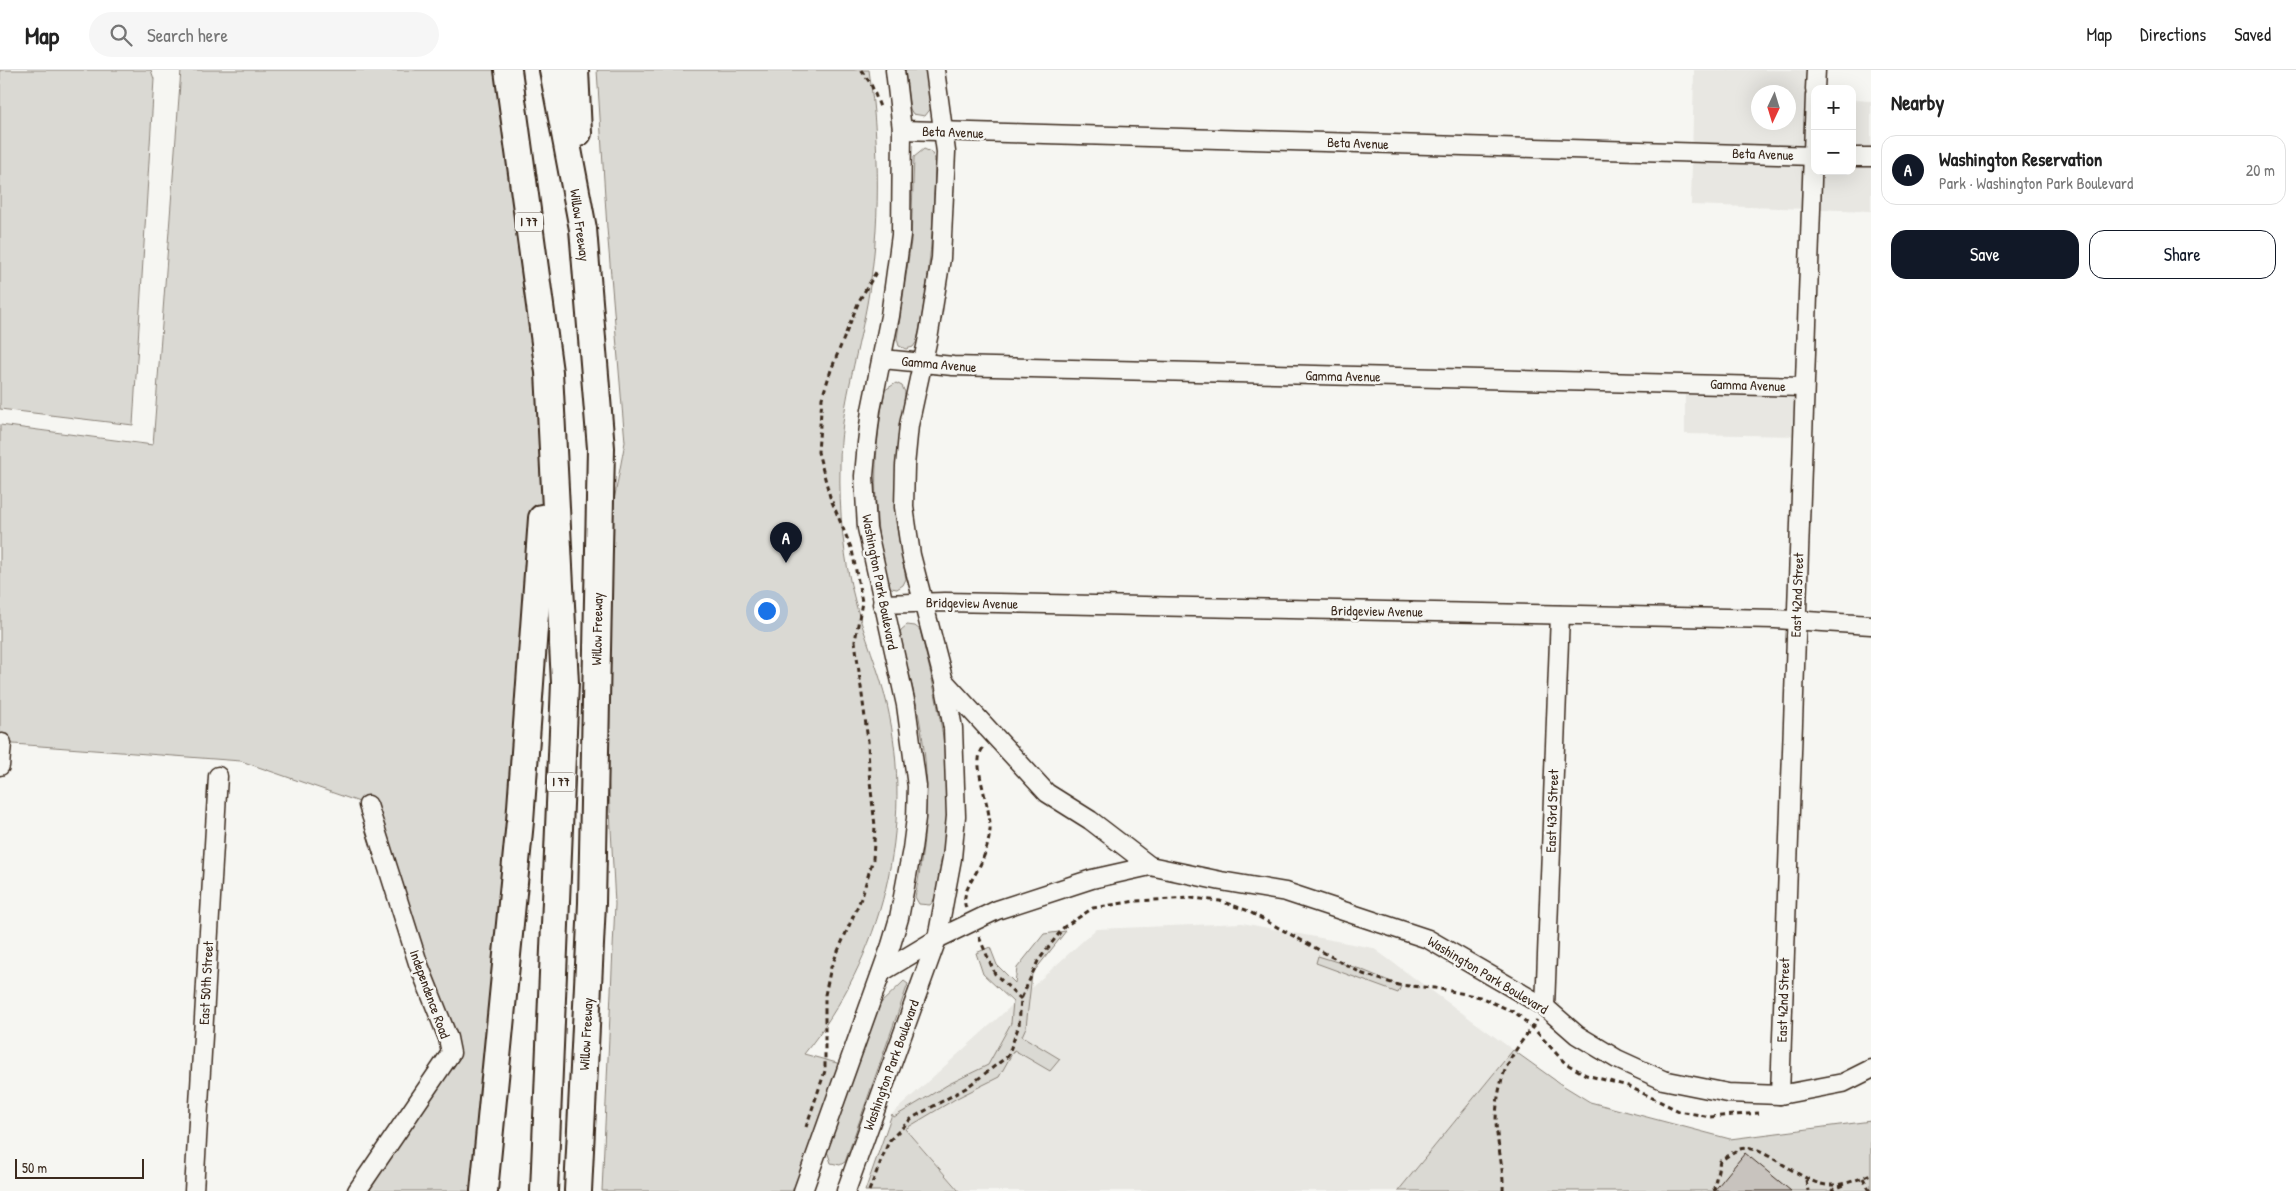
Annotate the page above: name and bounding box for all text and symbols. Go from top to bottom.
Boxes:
search box [89,12,439,57]
text: Map [25,19,59,51]
icon: search [107,21,135,49]
text: Search here [147,22,228,48]
text: Map [2087,22,2112,47]
text: Directions [2140,22,2206,47]
text: Saved [2234,22,2271,47]
north arrow [1751,85,1796,130]
map controls [1811,85,1856,175]
button: + [1811,85,1856,130]
text: Nearby [1891,88,1944,117]
street label: Beta Avenue [922,121,985,142]
button: − [1811,130,1856,175]
street label: Beta Avenue [1327,132,1390,153]
street label: Beta Avenue [1732,143,1795,164]
text: Washington Reservation [1939,146,2102,172]
text: A [1904,159,1912,181]
text: 20 m [2246,159,2275,181]
text: Park · Washington Park Boulevard [1939,172,2133,194]
street label: Willow Freeway [565,188,595,263]
road number: I 77 [515,212,543,232]
button: Save [1891,230,2079,279]
button: Share [2089,230,2276,279]
street label: Gamma Avenue [901,351,978,376]
street label: Gamma Avenue [1305,365,1381,386]
street label: Gamma Avenue [1710,374,1786,395]
street label: Washington Park Boulevard [857,513,903,652]
pin: A [770,522,802,563]
street label: East 42nd Street [1786,552,1807,638]
street label: Willow Freeway [586,592,608,666]
street label: Bridgeview Avenue [926,592,1019,614]
your location [754,598,780,624]
street label: Bridgeview Avenue [1331,600,1424,622]
street label: East 43rd Street [1541,769,1562,853]
road number: I 77 [547,772,575,792]
street label: Washington Park Boulevard [1424,931,1552,1019]
street label: East 50th Street [194,940,217,1025]
street label: Independence Road [405,947,455,1042]
street label: East 42nd Street [1772,957,1793,1043]
street label: Willow Freeway [574,997,598,1071]
street label: Washington Park Boulevard [858,997,924,1133]
scale bar [15,1156,144,1179]
text: 50 m [22,1158,47,1177]

